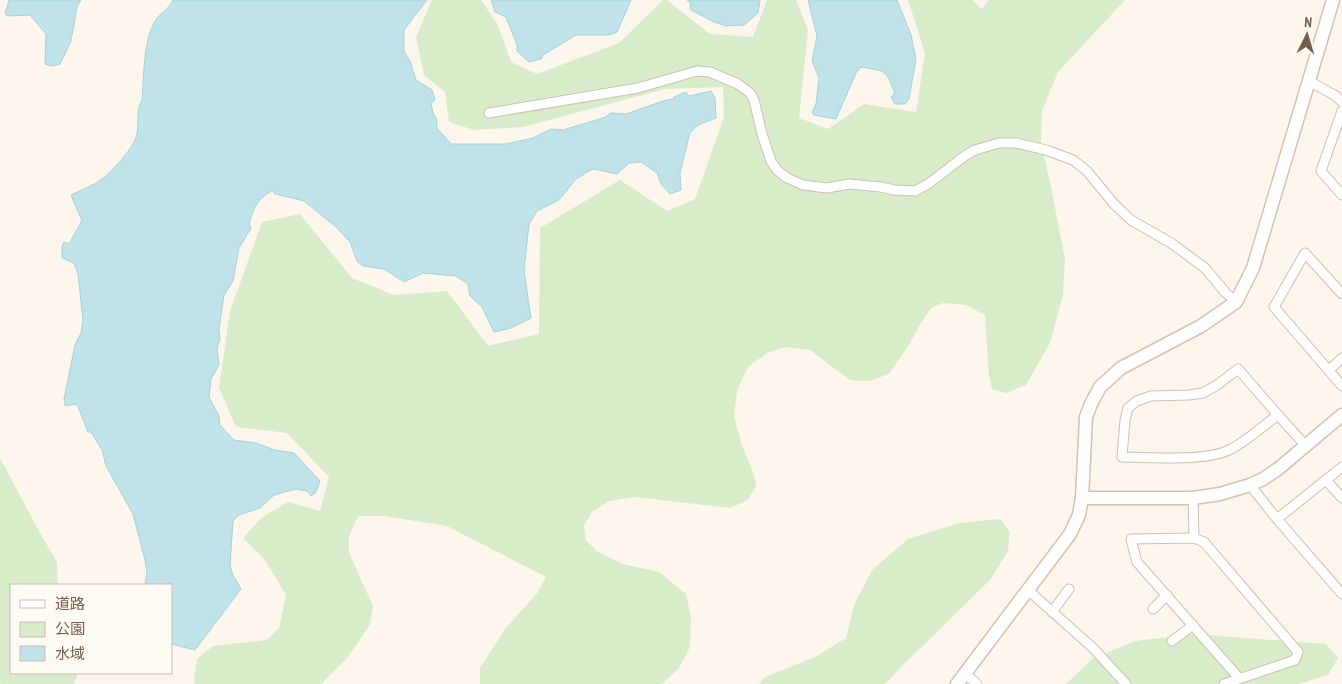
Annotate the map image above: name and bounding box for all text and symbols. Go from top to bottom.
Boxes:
north arrow [1282,10,1332,60]
text: N [1304,13,1313,31]
legend [10,584,172,674]
text: 道路 [55,594,85,613]
text: 公園 [55,619,85,638]
text: 水域 [55,644,85,663]

